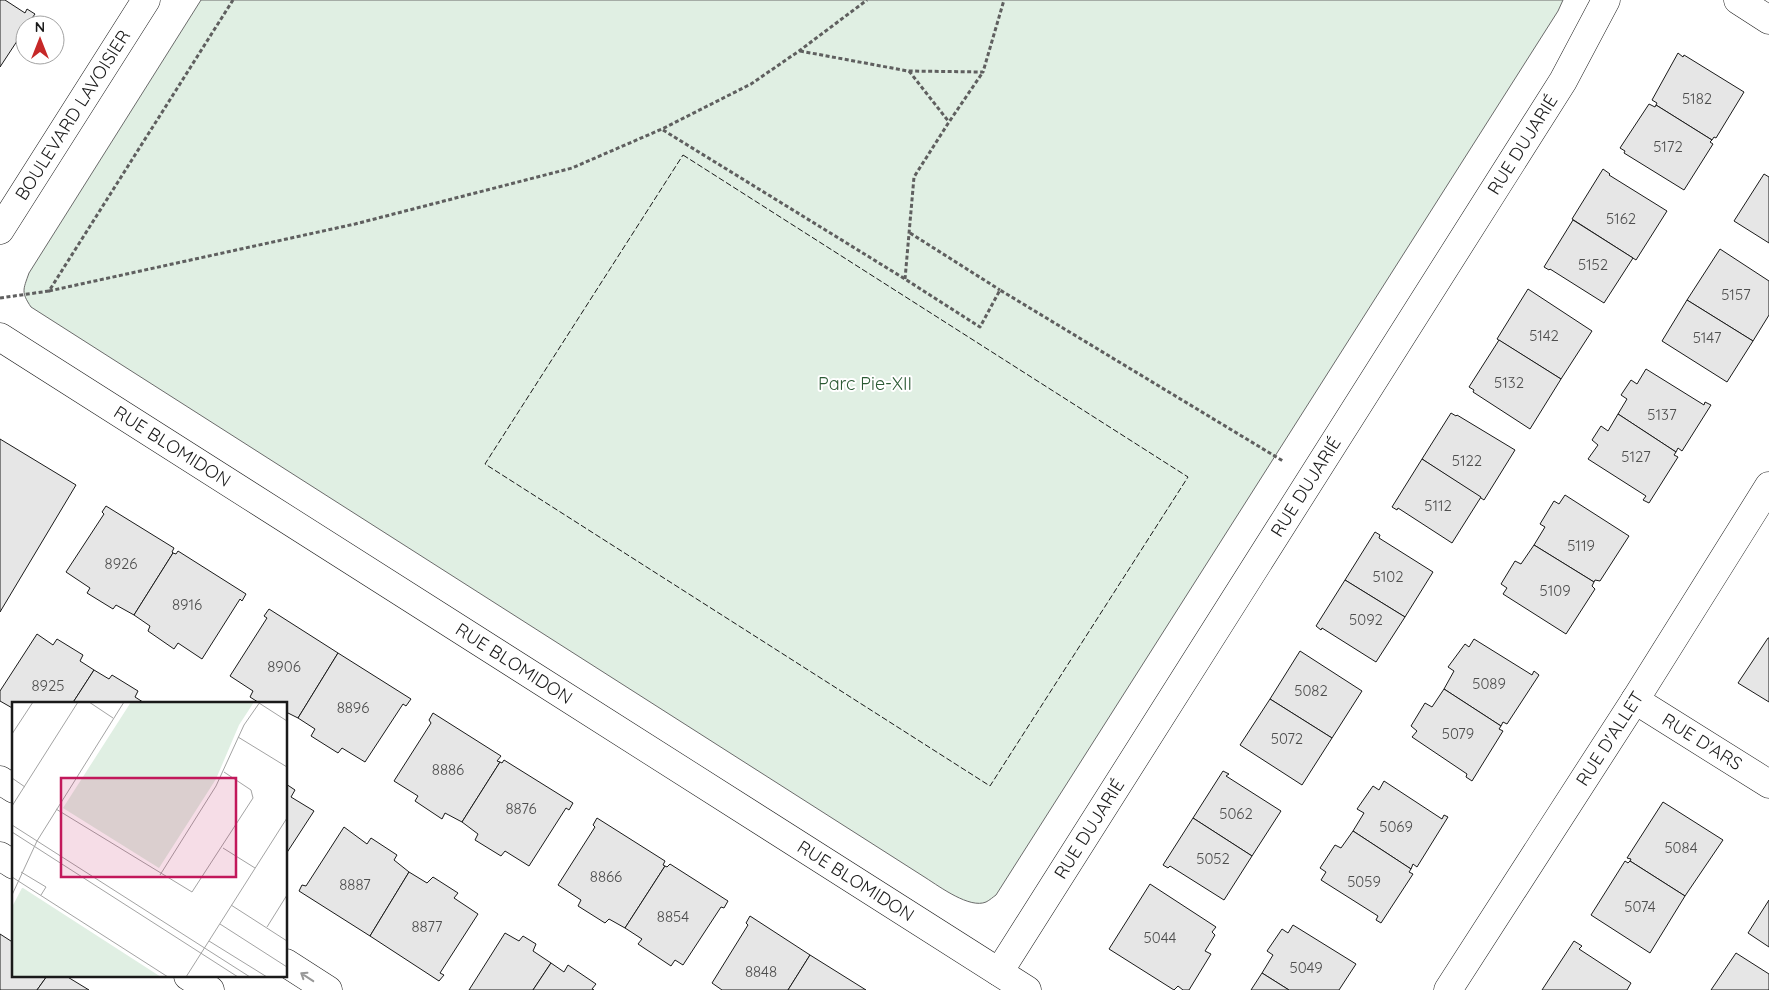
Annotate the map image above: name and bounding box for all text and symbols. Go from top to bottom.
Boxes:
north arrow [15,15,65,65]
text: N [35,18,45,36]
street label: BOULEVARD LAVOISIER [10,25,135,205]
house number: 5182 [1682,89,1712,108]
street label: RUE DUJARIÉ [1482,90,1562,199]
house number: 5172 [1653,137,1683,156]
house number: 5162 [1606,209,1636,228]
house number: 5152 [1578,255,1608,274]
house number: 5157 [1721,285,1751,304]
house number: 5142 [1529,326,1559,345]
house number: 5147 [1693,328,1722,347]
park label: Parc Pie-XII [818,372,912,395]
house number: 5132 [1494,373,1524,392]
street label: RUE BLOMIDON [110,400,235,492]
house number: 5137 [1647,405,1677,424]
street label: RUE DUJARIÉ [1265,432,1346,541]
house number: 5127 [1621,447,1651,466]
house number: 5122 [1452,451,1482,470]
house number: 5112 [1424,496,1452,515]
house number: 5119 [1567,536,1595,555]
house number: 8926 [105,554,137,573]
house number: 5102 [1373,567,1403,586]
house number: 5109 [1539,581,1571,600]
house number: 8916 [172,595,202,614]
house number: 5092 [1349,610,1383,629]
street label: RUE BLOMIDON [451,618,577,709]
house number: 8906 [267,657,301,676]
house number: 5089 [1472,674,1506,693]
house number: 8925 [32,676,64,695]
house number: 5082 [1294,681,1328,700]
street label: RUE D'ALLET [1571,687,1649,790]
house number: 8896 [337,698,369,717]
inset map [12,702,288,978]
street label: RUE D'ARS [1658,708,1747,775]
house number: 5079 [1442,724,1474,743]
house number: 5072 [1271,729,1303,748]
house number: 8886 [432,760,464,779]
street label: RUE DUJARIÉ [1049,775,1129,883]
house number: 8876 [505,799,537,818]
house number: 5062 [1219,804,1253,823]
house number: 5069 [1379,817,1413,836]
street label: RUE BLOMIDON [793,835,919,926]
house number: 5084 [1664,838,1698,857]
house number: 5052 [1196,849,1230,868]
house number: 8866 [590,867,622,886]
house number: 5059 [1347,872,1381,891]
house number: 8887 [339,875,371,894]
house number: 5074 [1624,897,1656,916]
house number: 8854 [657,907,689,926]
house number: 8877 [411,917,443,936]
house number: 5044 [1144,928,1177,947]
house number: 5049 [1289,958,1323,977]
house number: 8848 [745,962,777,981]
one-way arrow [301,971,315,981]

